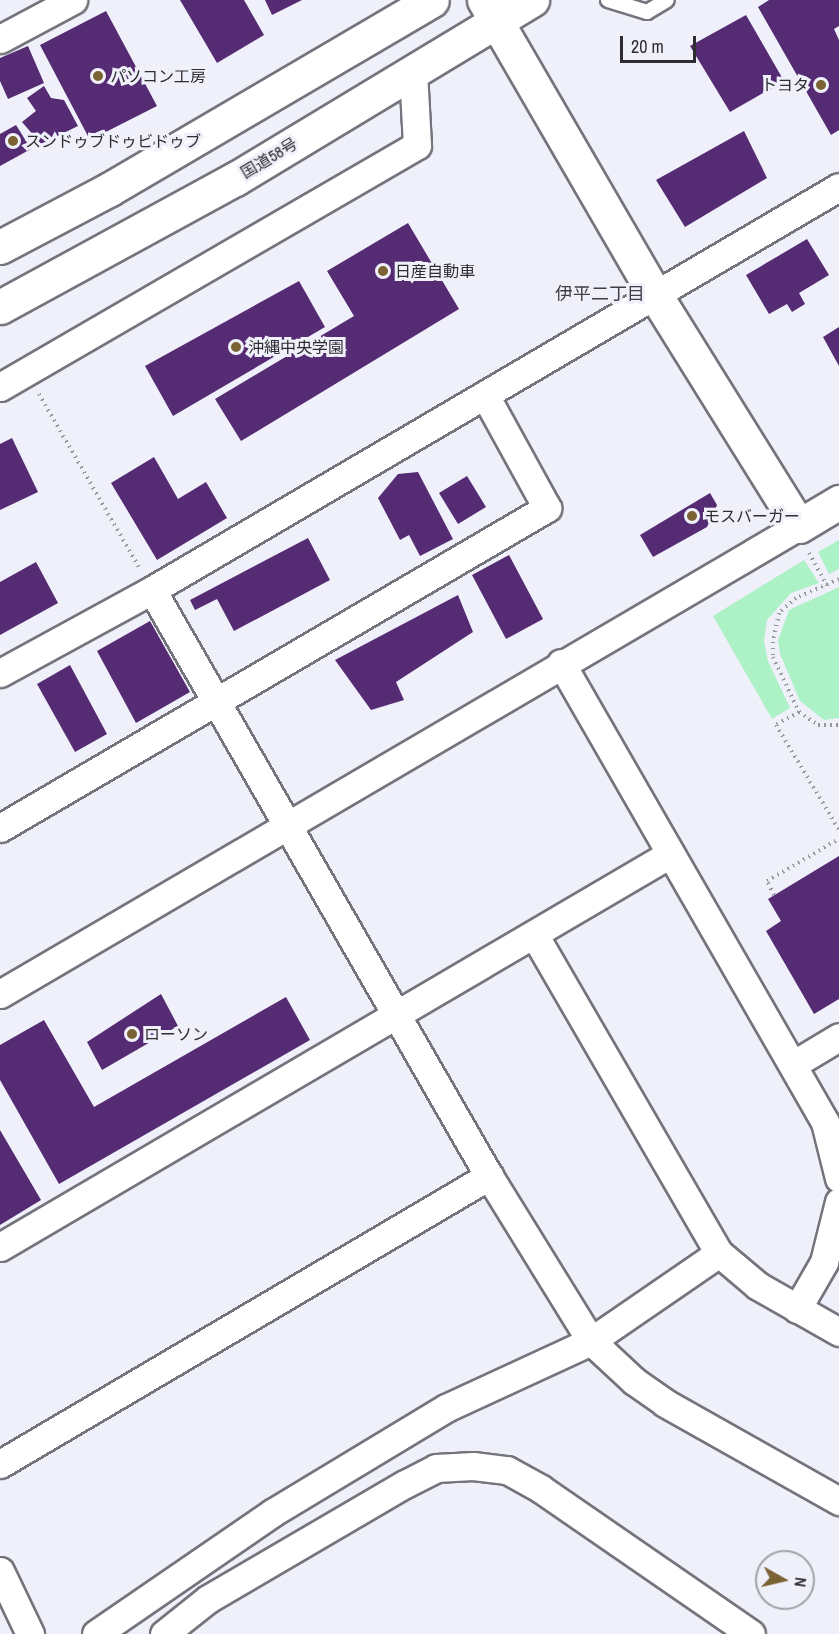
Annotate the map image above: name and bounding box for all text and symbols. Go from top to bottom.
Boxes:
scale bar [623,24,700,62]
text: 20 m [631,34,664,59]
place label: パソコン工房 [110,66,206,86]
marker: パソコン工房 [91,69,105,83]
place label: トヨタ [761,75,809,95]
marker: トヨタ [814,78,828,92]
place label: スンドゥブドゥビドゥブ [25,131,201,151]
marker: スンドゥブドゥビドゥブ [6,134,20,148]
street label: 国道58号 [237,134,301,182]
place label: 日産自動車 [395,261,475,281]
marker: 日産自動車 [376,264,390,278]
district label: 伊平二丁目 [555,283,645,305]
place label: 沖縄中央学園 [248,337,344,357]
marker: 沖縄中央学園 [229,340,243,354]
place label: モスバーガー [704,506,800,526]
marker: モスバーガー [685,509,699,523]
place label: ローソン [144,1024,208,1044]
marker: ローソン [125,1027,139,1041]
north arrow [755,1550,815,1610]
text: N [789,1576,812,1588]

